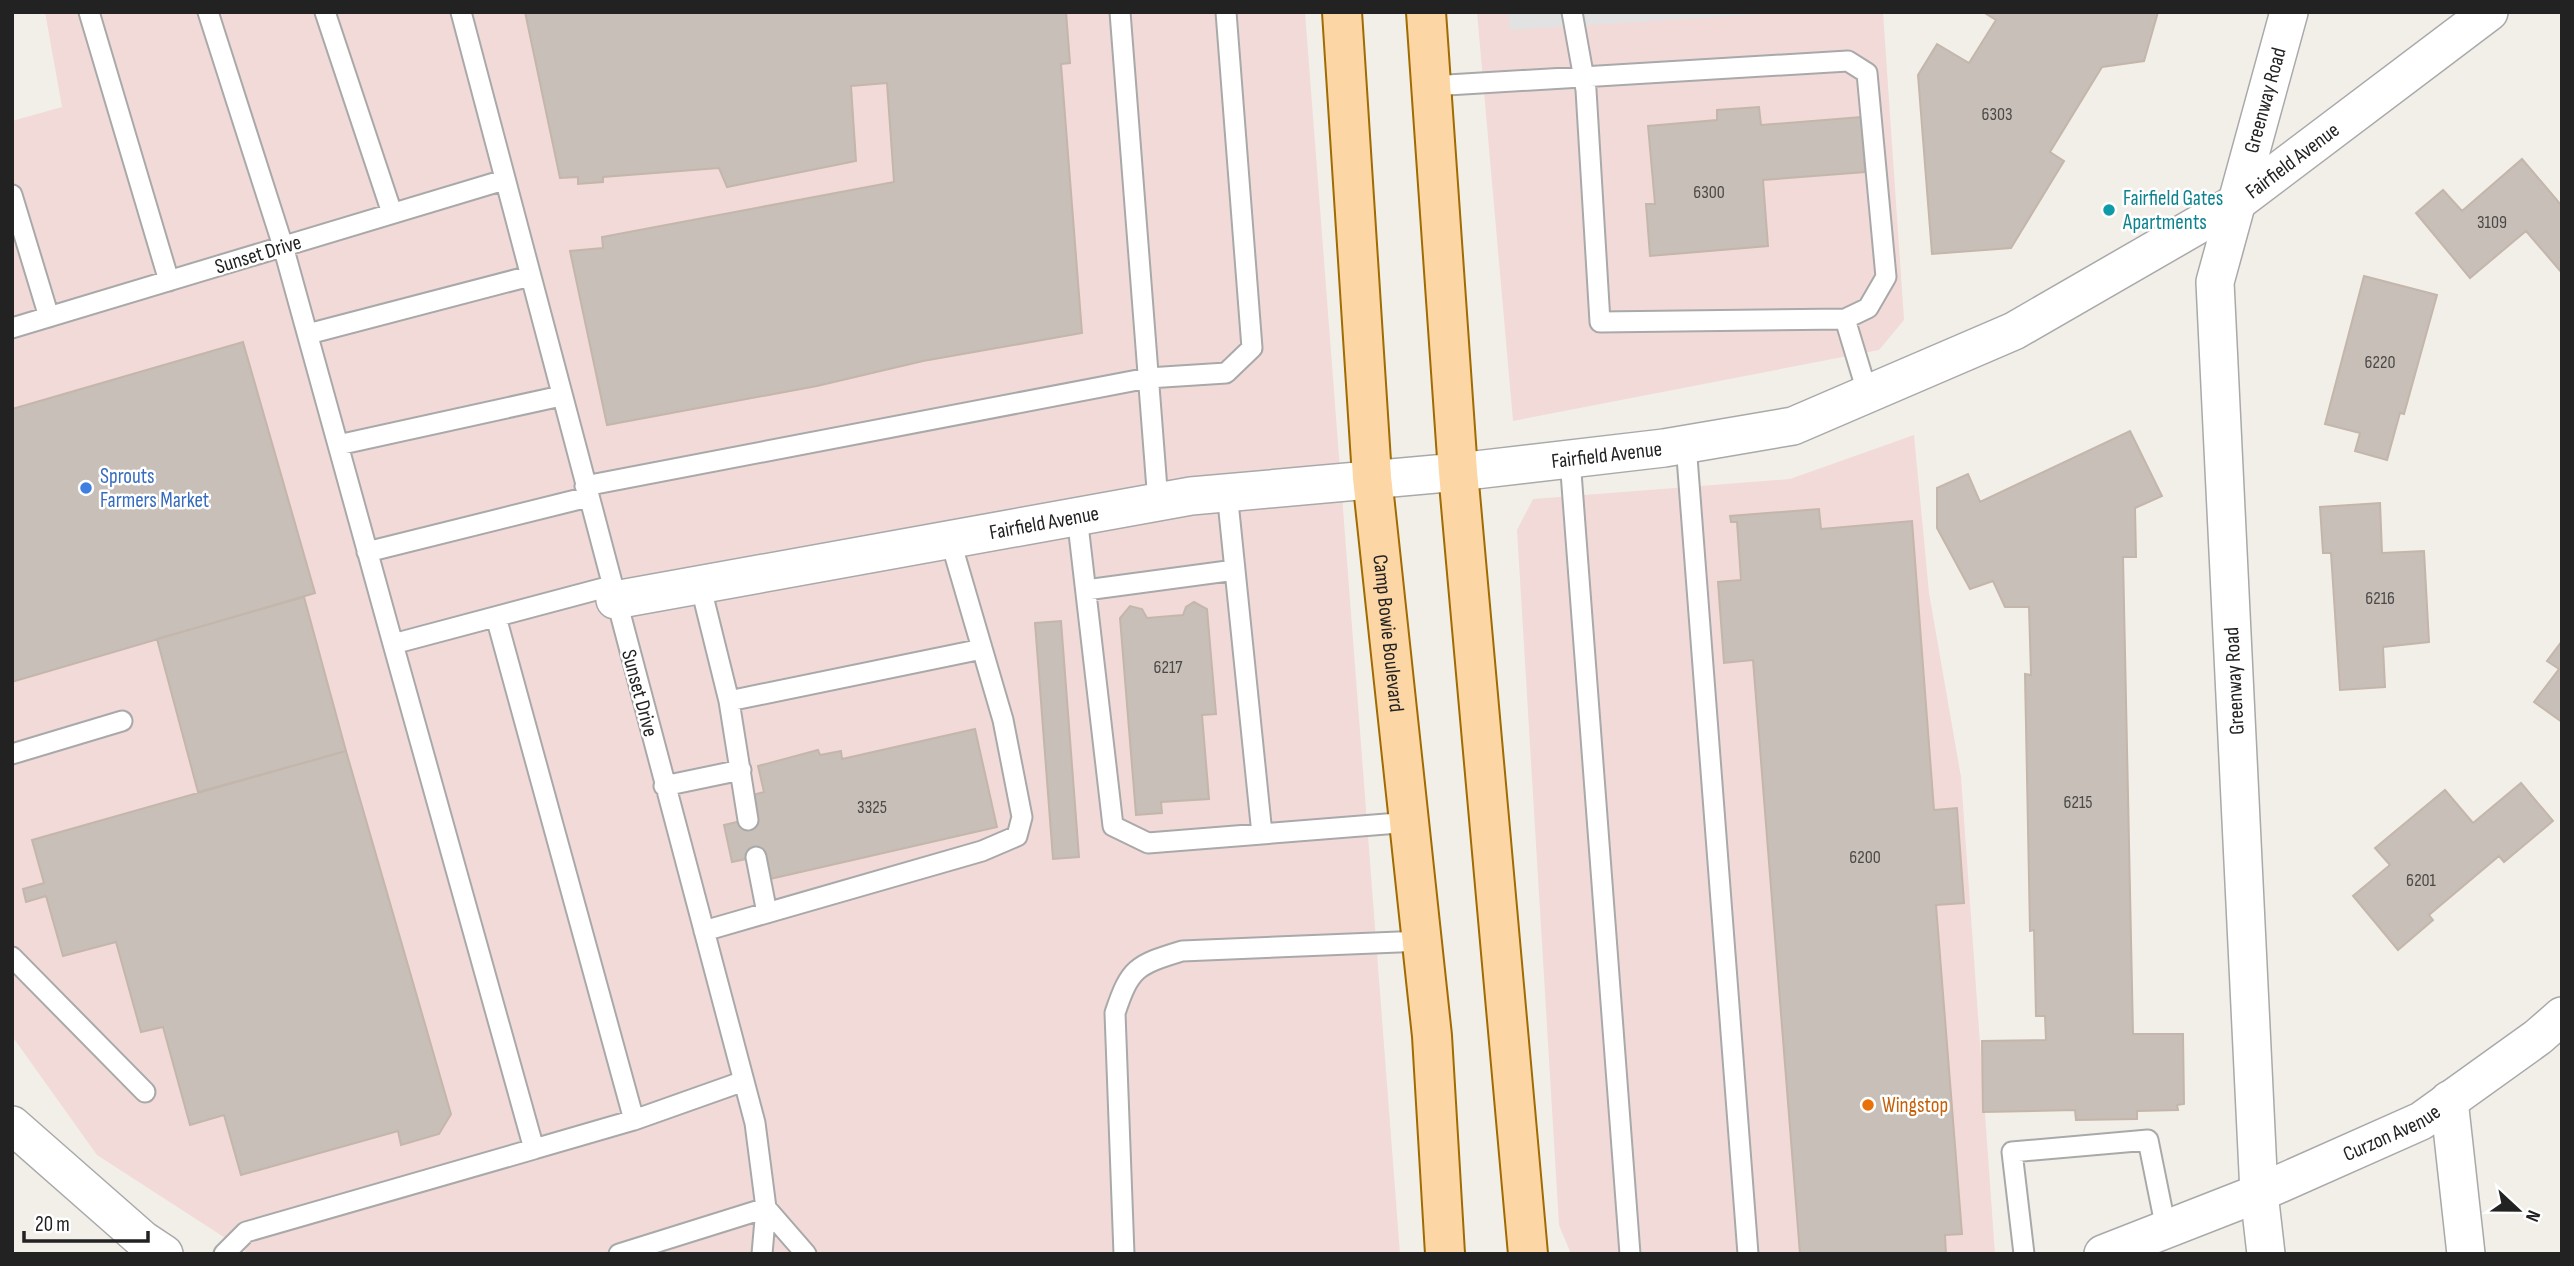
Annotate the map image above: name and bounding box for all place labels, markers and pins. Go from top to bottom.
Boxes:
place label: Fairfield Gates Apartments [2122,186,2223,235]
marker: Fairfield Gates Apartments [2101,202,2117,218]
place label: Sprouts Farmers Market [100,464,209,513]
marker: Sprouts Farmers Market [78,480,94,496]
place label: Wingstop [1882,1093,1948,1118]
marker: Wingstop [1860,1097,1876,1113]

